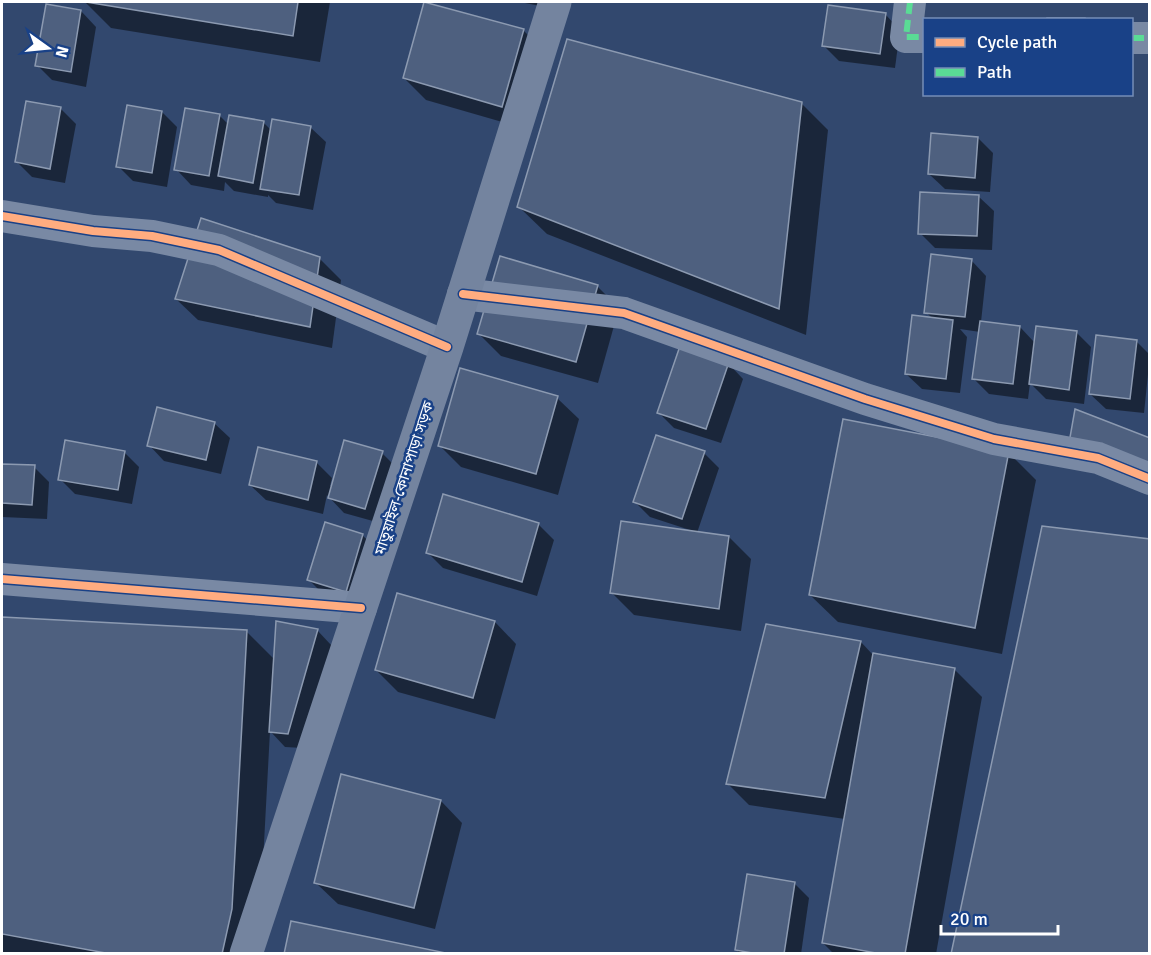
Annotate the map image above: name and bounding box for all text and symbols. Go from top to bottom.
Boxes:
north arrow [18,18,78,78]
legend [923,18,1133,96]
text: Cycle path [977,31,1057,53]
text: N [50,44,73,60]
text: Path [977,61,1012,83]
street label: মাতুয়াইল-কোনাপাড়া সড়ক [370,398,438,558]
scale bar [941,898,1058,936]
text: 20 m [950,908,988,930]

